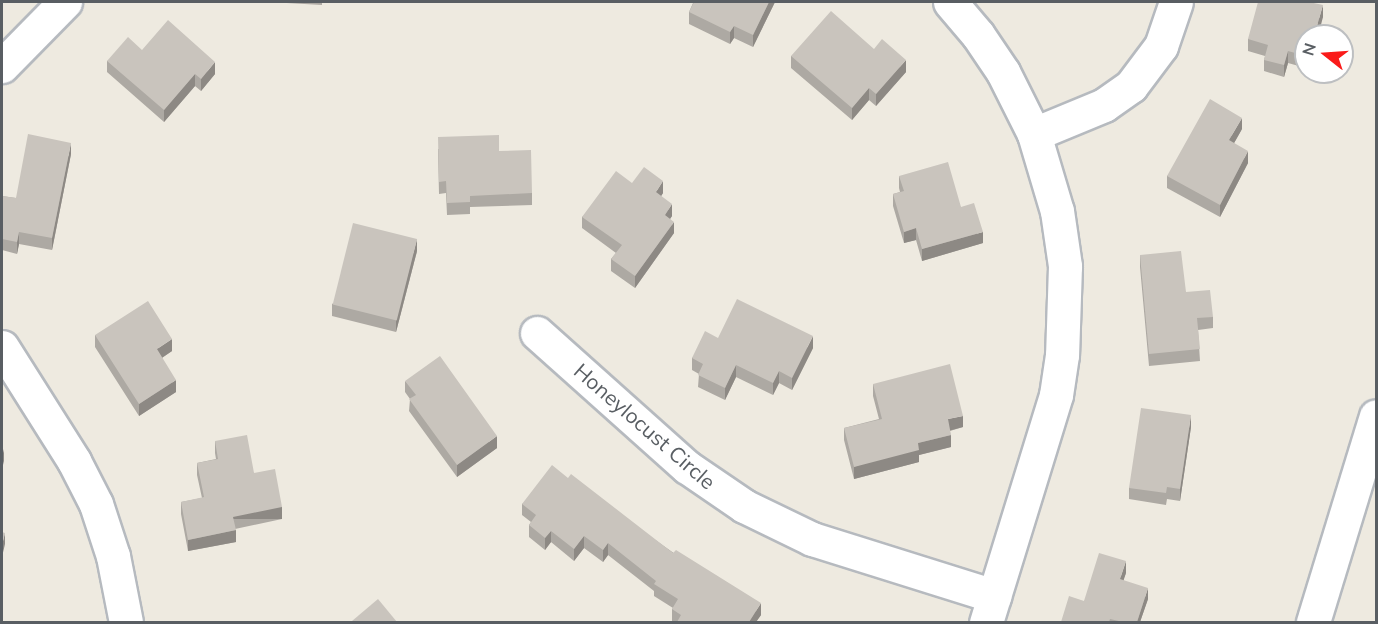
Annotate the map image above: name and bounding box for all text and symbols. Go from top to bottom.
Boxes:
north arrow [1294,24,1354,84]
text: N [1297,41,1320,58]
street label: Honeylocust Circle [569,358,721,494]

